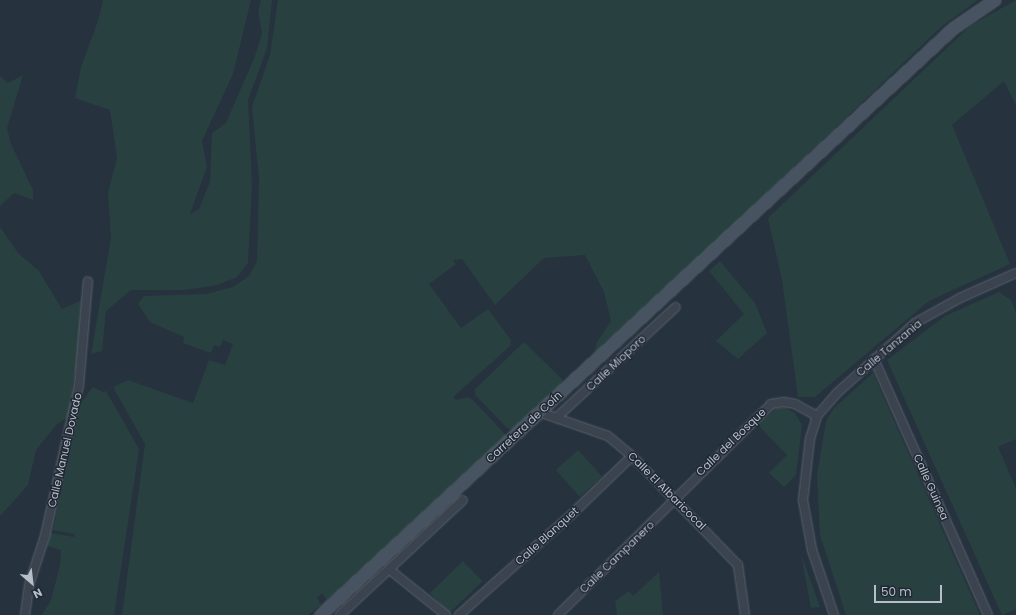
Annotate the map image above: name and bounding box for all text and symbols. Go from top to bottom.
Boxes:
street label: Calle Tanzania [854,317,924,379]
street label: Calle Mioporo [584,332,648,394]
street label: Carretera de Coín [483,389,565,465]
street label: Calle Manuel Dovado [45,391,85,509]
street label: Calle del Bosque [693,405,769,479]
street label: Calle El Albaricocal [625,449,709,533]
street label: Calle Guinea [911,452,951,522]
street label: Calle Blanquet [513,504,581,568]
street label: Calle Campanero [577,518,657,596]
north arrow [12,563,52,603]
scale bar [876,577,944,603]
text: 50 m [881,583,912,600]
text: N [30,585,45,603]

